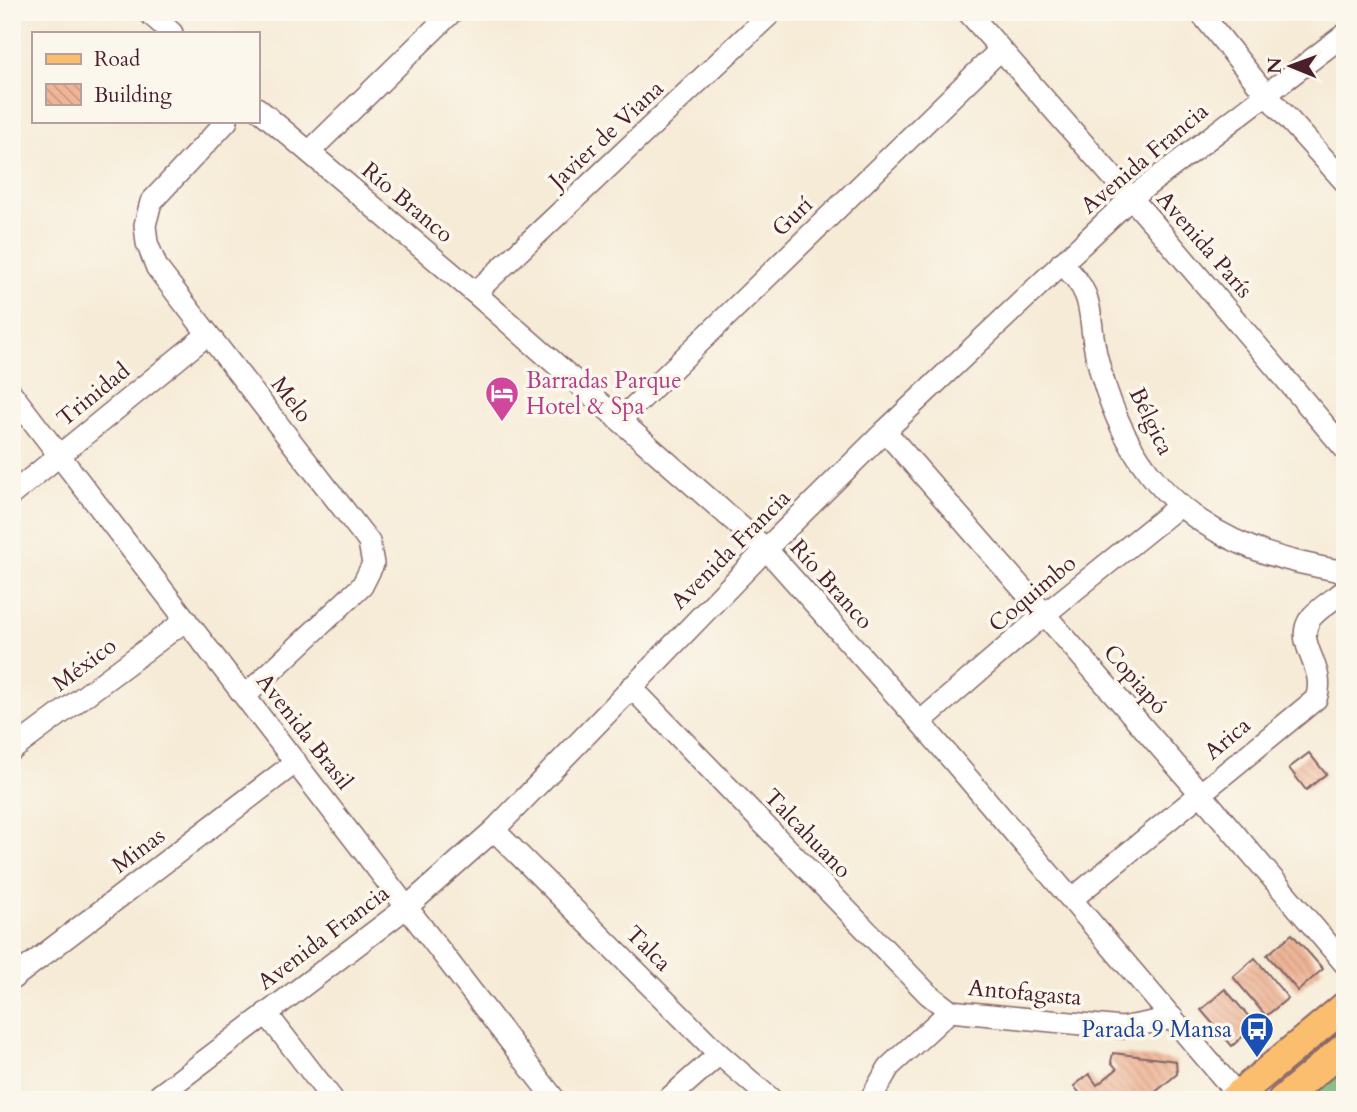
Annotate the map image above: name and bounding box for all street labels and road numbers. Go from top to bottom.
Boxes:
street label: Javier de Viana [540,73,670,198]
street label: Avenida Francia [1074,96,1215,221]
street label: Río Branco [355,155,460,250]
street label: Avenida París [1149,184,1260,304]
street label: Gurí [765,189,820,243]
street label: Trinidad [50,355,137,433]
street label: Melo [264,370,319,429]
street label: Bélgica [1122,382,1181,460]
street label: Avenida Francia [664,483,797,616]
street label: Río Branco [783,533,880,636]
street label: Coquimbo [982,548,1083,639]
street label: México [46,630,123,699]
street label: Copiapó [1097,638,1175,721]
street label: Avenida Brasil [249,666,360,796]
street label: Arica [1198,710,1257,767]
street label: Talcahuano [757,782,858,885]
street label: Minas [105,820,171,880]
street label: Avenida Francia [251,878,396,997]
street label: Talca [619,919,678,978]
street label: Antofagasta [967,972,1083,1013]

